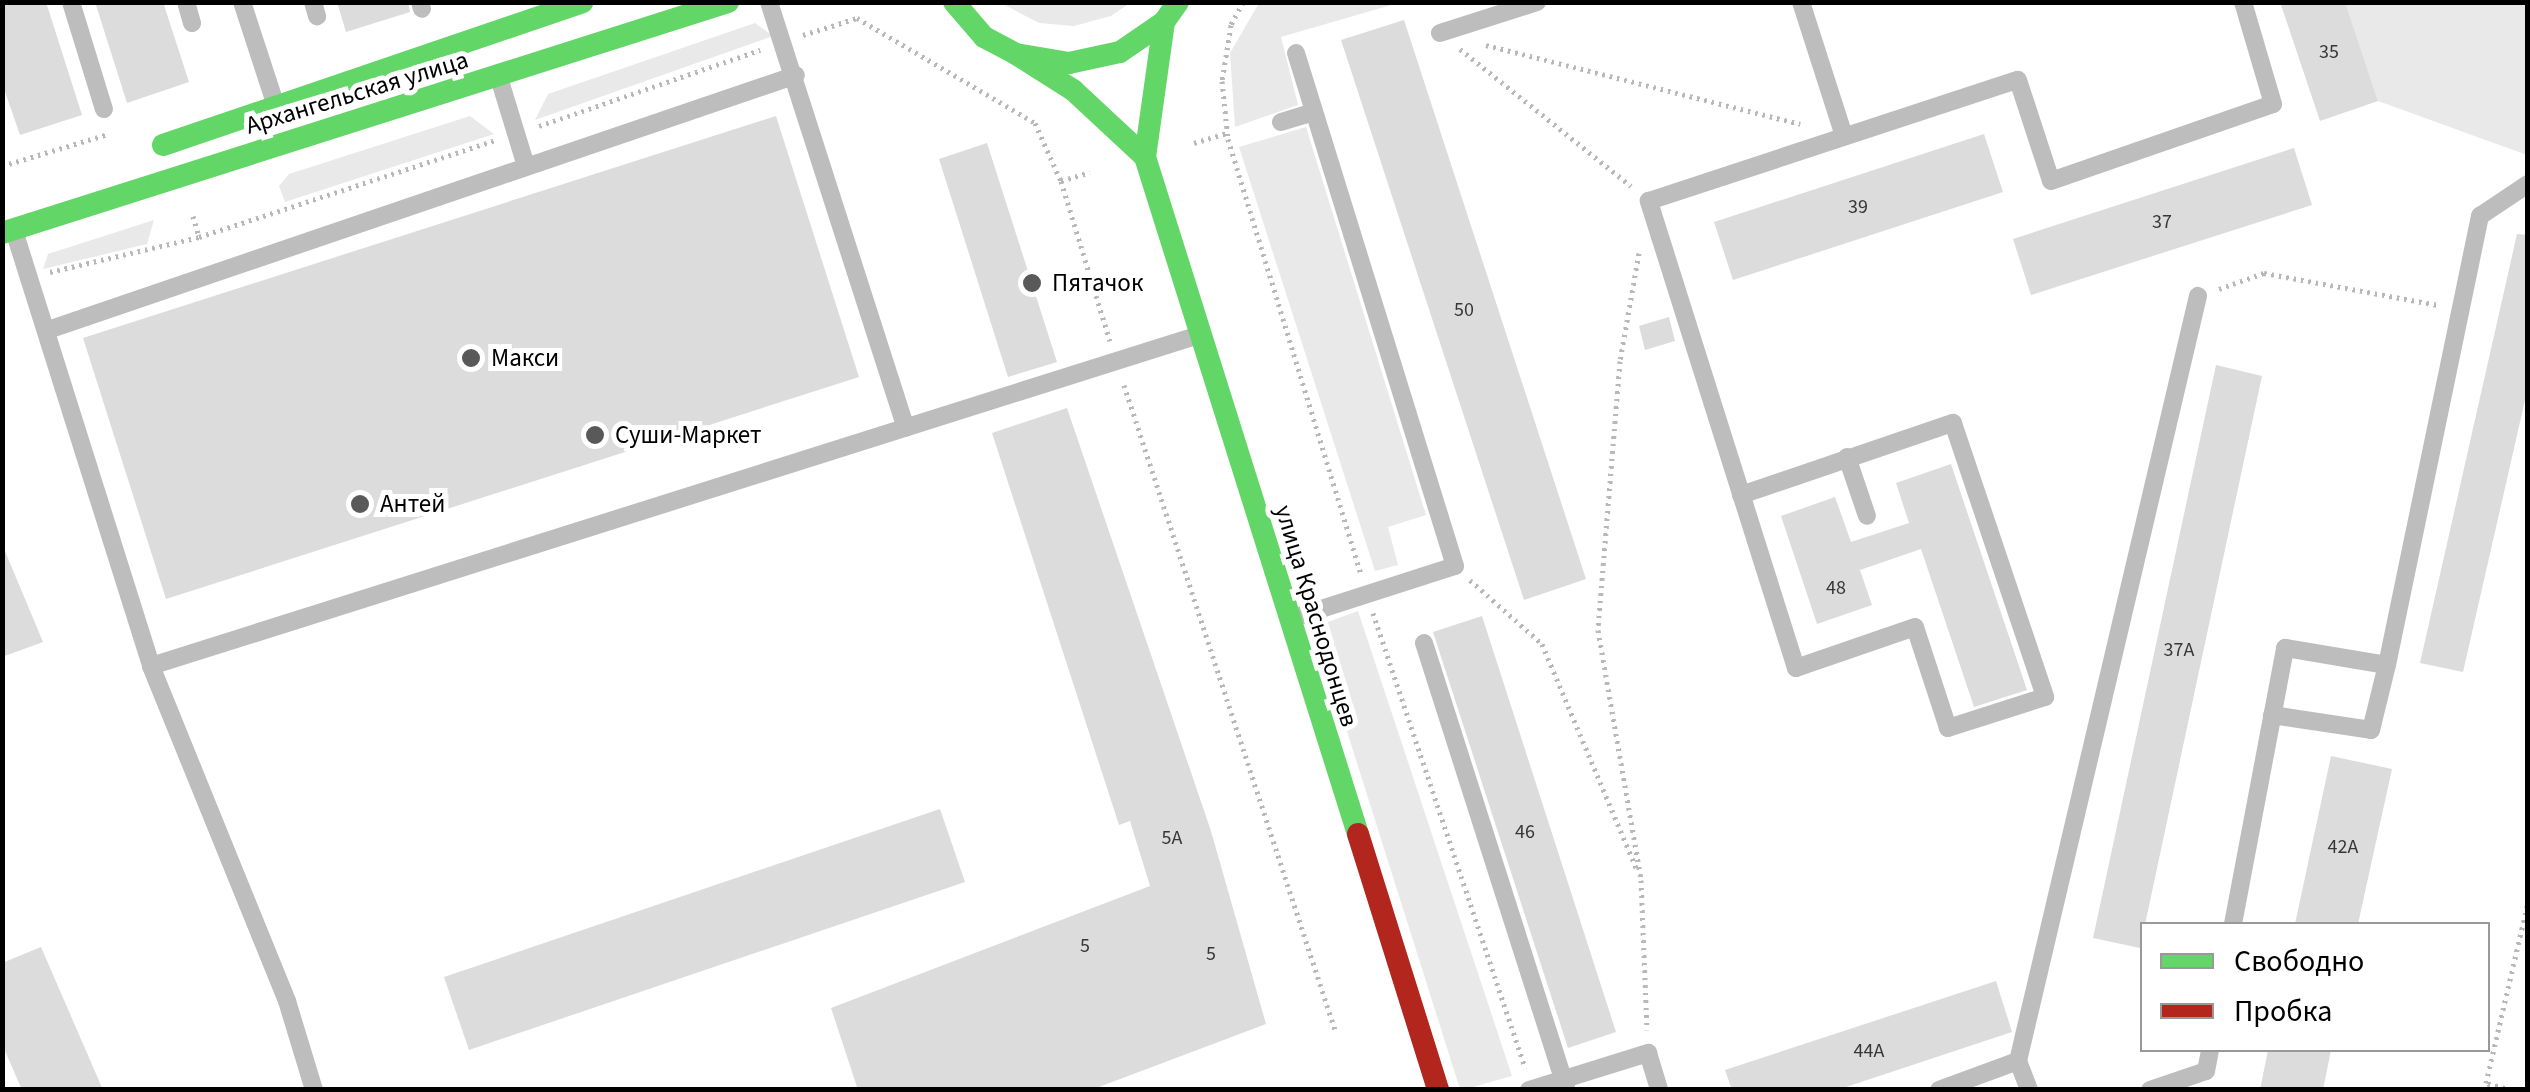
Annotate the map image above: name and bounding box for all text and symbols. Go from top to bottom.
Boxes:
house number: 35 [2319,40,2339,64]
street label: Архангельская улица [242,45,472,141]
house number: 39 [1848,195,1868,219]
house number: 37 [2152,210,2172,234]
place label: Пятачок [1052,268,1143,298]
marker: Пятачок [1021,272,1043,294]
house number: 50 [1454,298,1474,322]
place label: Макси [491,343,559,373]
marker: Макси [460,347,482,369]
place label: Суши-Маркет [615,420,761,450]
marker: Суши-Маркет [584,424,606,446]
place label: Антей [380,489,445,519]
marker: Антей [349,493,371,515]
street label: улица Краснодонцев [1268,502,1364,730]
house number: 48 [1826,576,1846,600]
house number: 37А [2164,638,2194,662]
house number: 46 [1515,820,1535,844]
house number: 5А [1162,826,1182,850]
house number: 42А [2328,835,2358,859]
legend [2140,922,2490,1052]
house number: 5 [1080,934,1090,958]
text: Свободно [2234,940,2364,983]
house number: 5 [1206,942,1216,966]
text: Пробка [2234,990,2332,1033]
house number: 44А [1854,1039,1884,1063]

